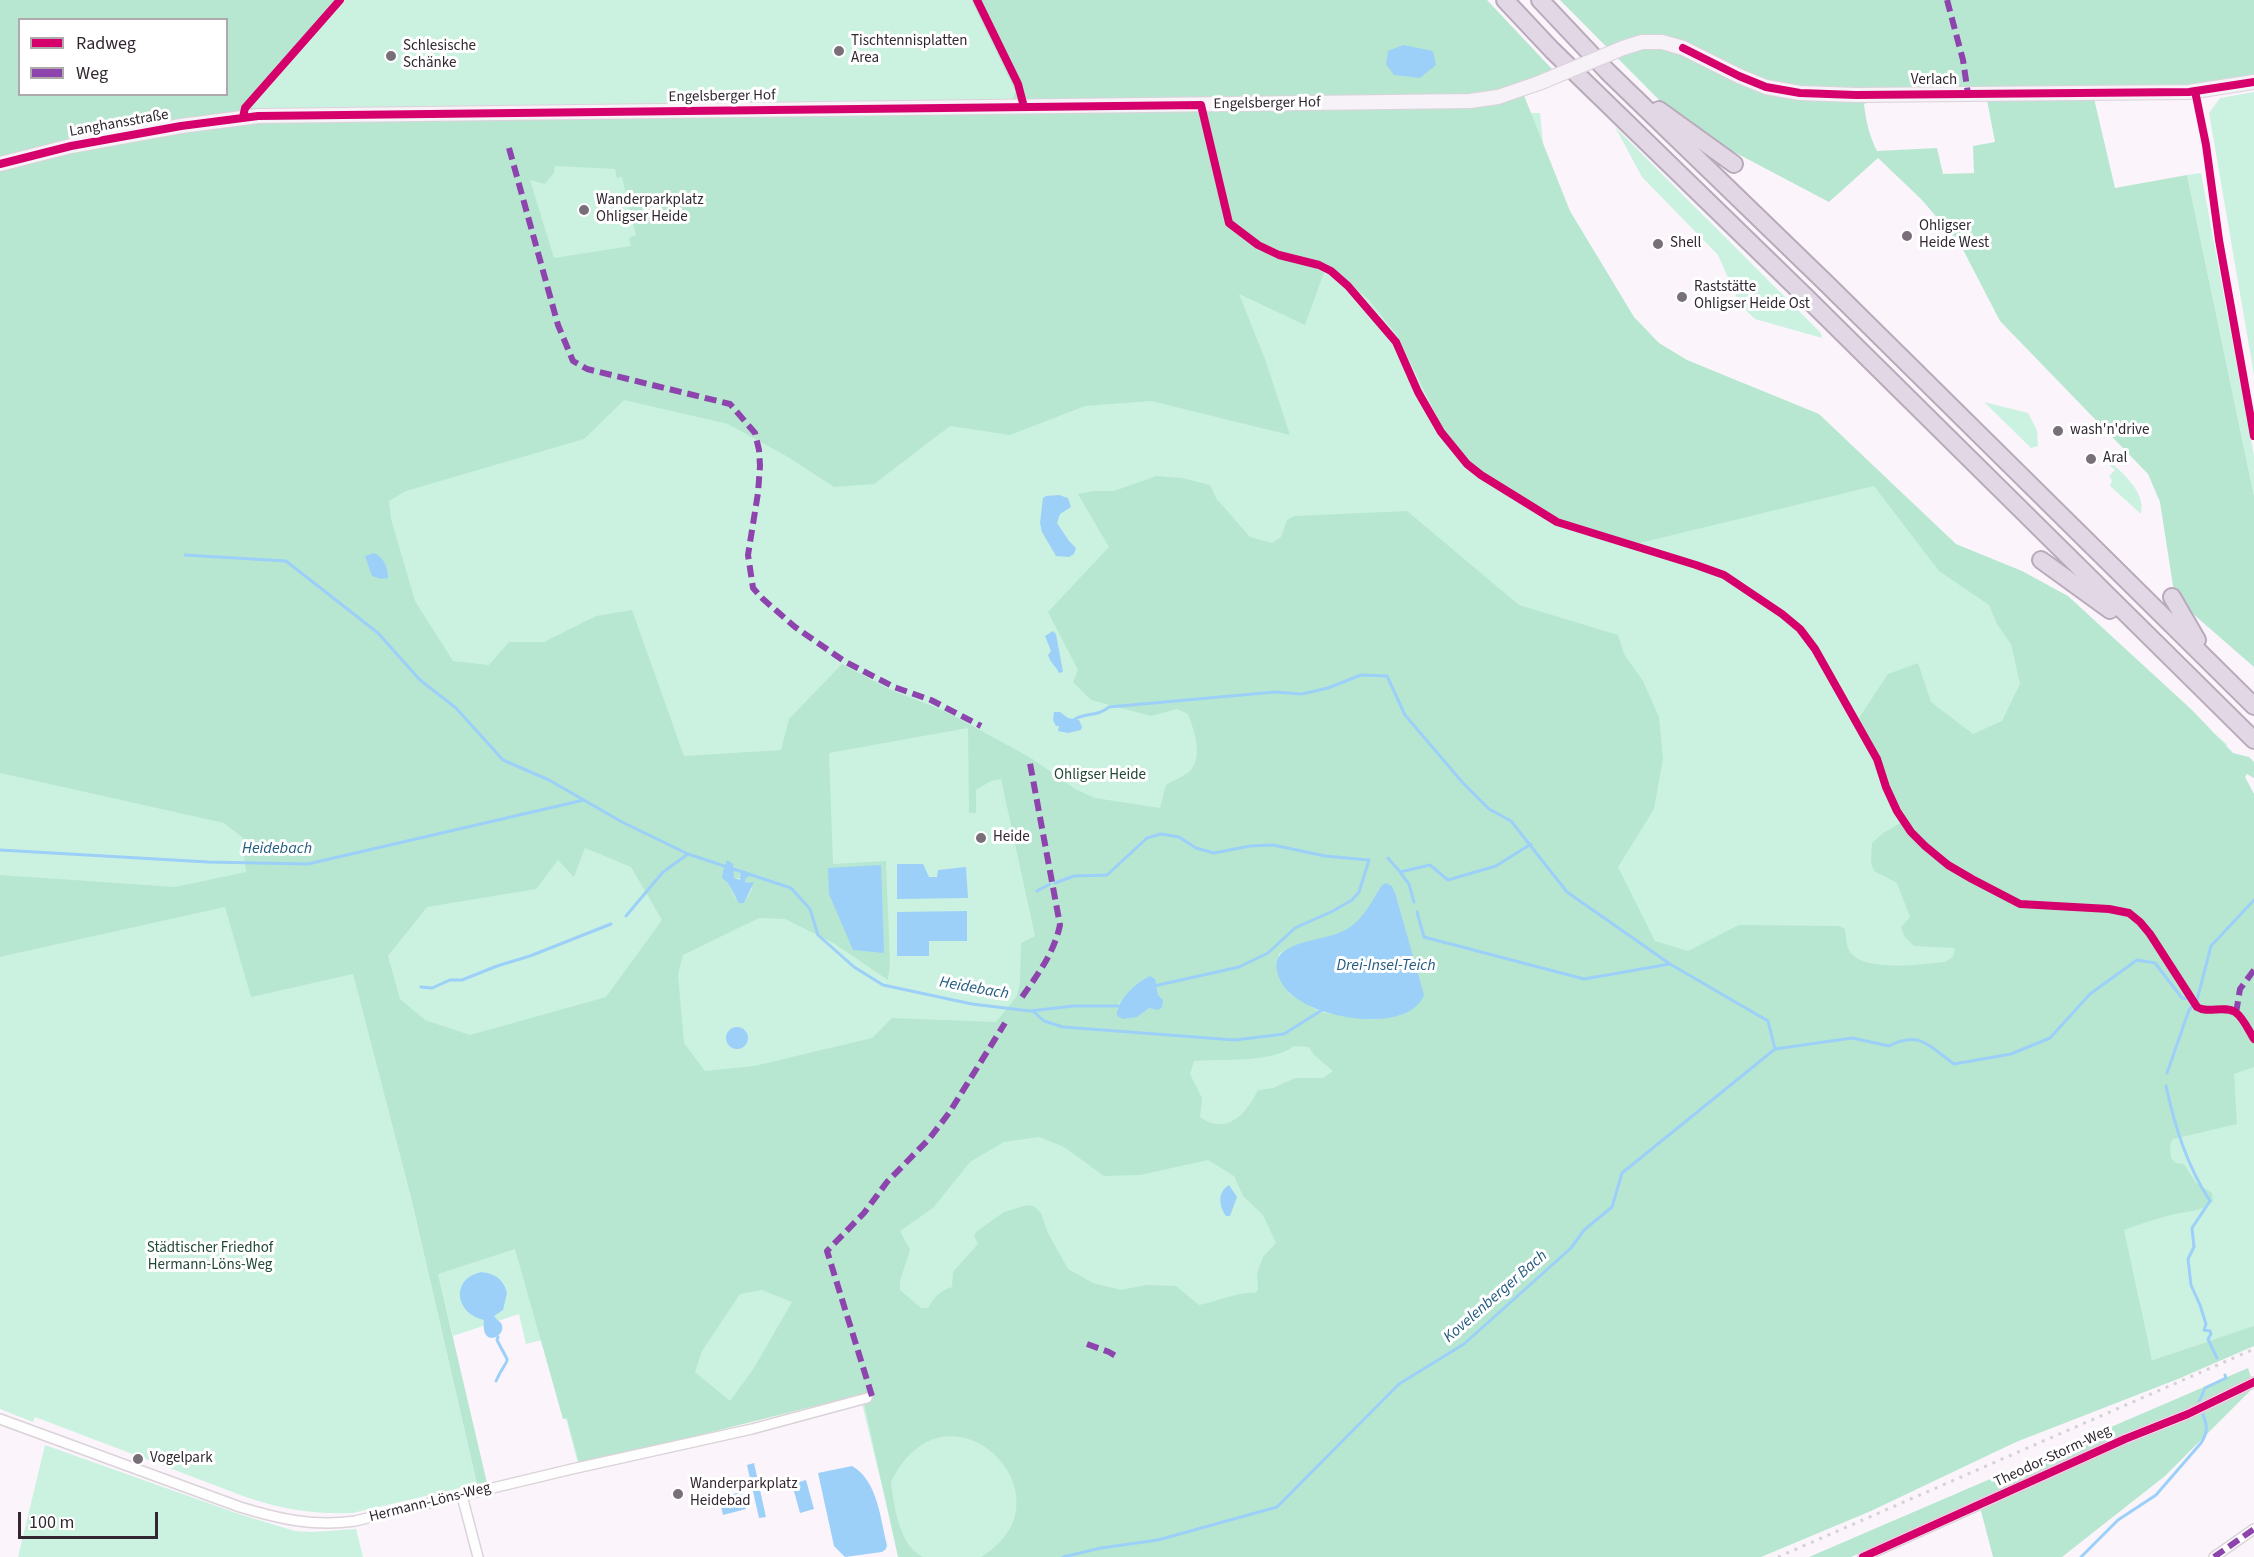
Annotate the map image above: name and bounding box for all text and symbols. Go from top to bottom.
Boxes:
legend [18,18,228,96]
text: Radweg [76,31,136,56]
place label: Tischtennisplatten Area [851,33,967,68]
place label: Schlesische Schänke [403,38,476,73]
marker: Tischtennisplatten Area [832,44,846,58]
marker: Schlesische Schänke [384,49,398,63]
text: Weg [76,61,108,86]
street label: Verlach [1911,72,1957,90]
street label: Engelsberger Hof [668,87,776,107]
street label: Engelsberger Hof [1213,94,1321,114]
street label: Langhansstraße [68,106,170,142]
place label: Wanderparkplatz Ohligser Heide [596,192,704,227]
marker: Wanderparkplatz Ohligser Heide [577,203,591,217]
place label: Ohligser Heide West [1919,218,1989,253]
marker: Ohligser Heide West [1900,229,1914,243]
place label: Shell [1670,235,1701,253]
marker: Shell [1651,237,1665,251]
place label: Raststätte Ohligser Heide Ost [1694,279,1810,314]
marker: Raststätte Ohligser Heide Ost [1675,290,1689,304]
place label: wash'n'drive [2070,422,2149,440]
marker: wash'n'drive [2051,424,2065,438]
place label: Aral [2103,450,2127,468]
marker: Aral [2084,452,2098,466]
park label: Ohligser Heide [1054,767,1146,785]
place label: Heide [993,829,1030,847]
marker: Heide [974,831,988,845]
water label: Heidebach [242,839,312,859]
water label: Drei-Insel-Teich [1336,956,1436,976]
water label: Heidebach [938,973,1010,1005]
park label: Städtischer Friedhof Hermann-Löns-Weg [147,1240,273,1275]
water label: Kovelenberger Bach [1440,1247,1552,1347]
street label: Theodor-Storm-Weg [1992,1422,2114,1492]
place label: Vogelpark [150,1450,213,1468]
marker: Vogelpark [131,1452,145,1466]
place label: Wanderparkplatz Heidebad [690,1476,798,1511]
street label: Hermann-Löns-Weg [367,1479,493,1527]
marker: Wanderparkplatz Heidebad [671,1487,685,1501]
scale bar [21,1500,160,1538]
text: 100 m [29,1510,74,1535]

